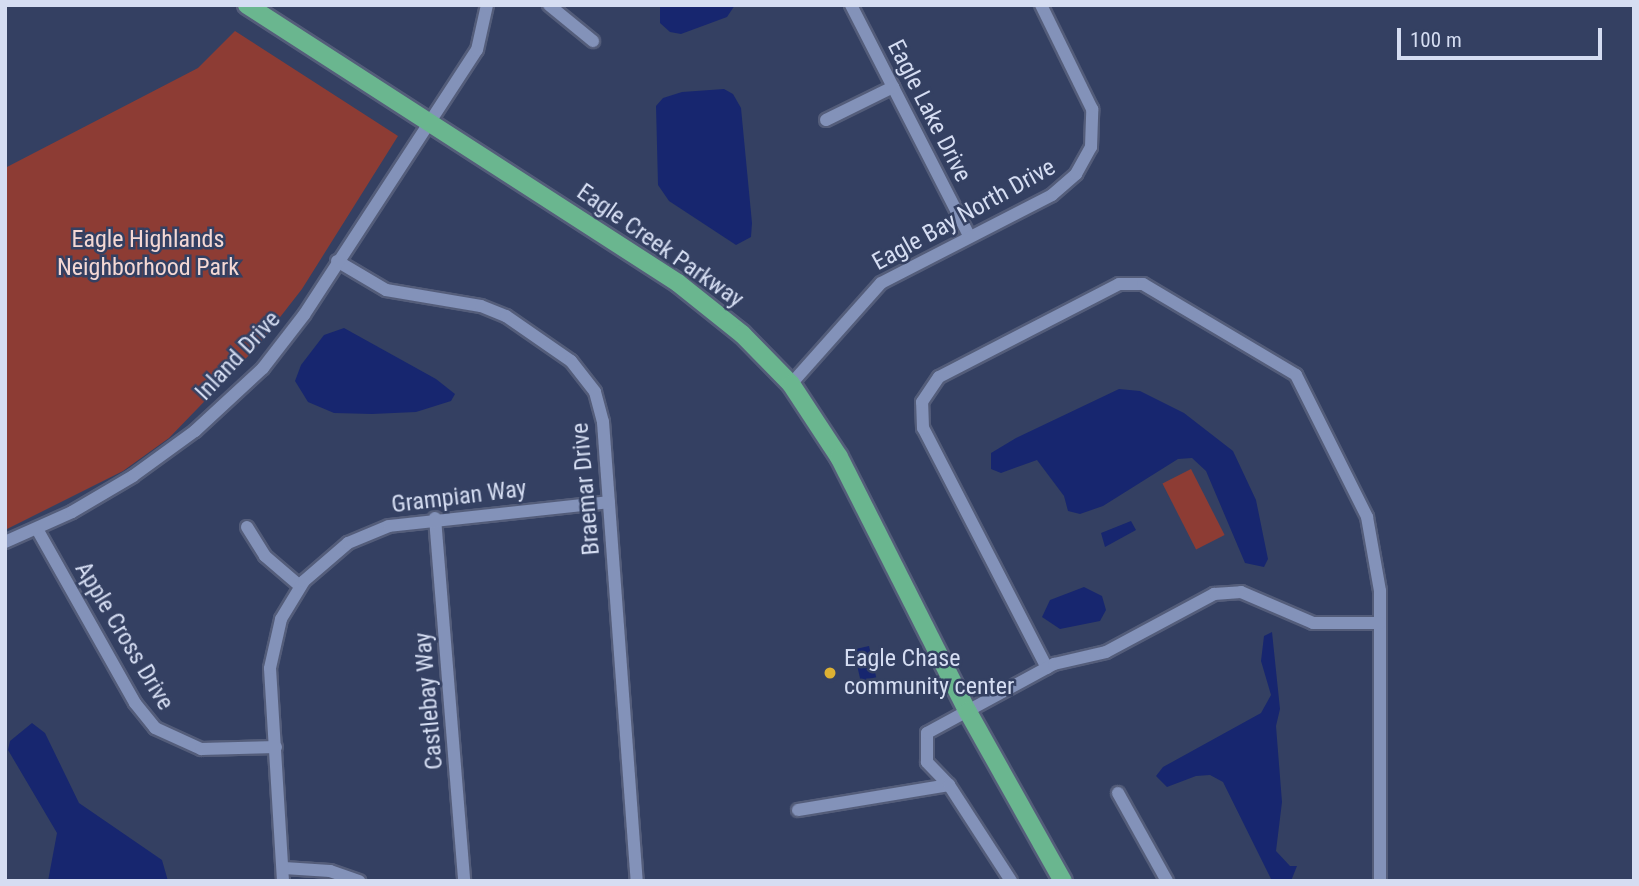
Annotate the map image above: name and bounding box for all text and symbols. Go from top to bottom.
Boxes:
scale bar [1401,14,1606,58]
text: 100 m [1410,28,1462,52]
street label: Eagle Lake Drive [881,35,977,187]
street label: Eagle Bay North Drive [868,153,1060,277]
street label: Eagle Creek Parkway [571,178,749,314]
park label: Eagle Highlands Neighborhood Park [57,226,239,282]
street label: Inland Drive [189,305,287,407]
street label: Braemar Drive [566,422,606,556]
street label: Grampian Way [390,474,528,520]
street label: Apple Cross Drive [68,557,180,715]
street label: Castlebay Way [409,631,449,771]
place label: Eagle Chase community center [844,645,1014,701]
marker: Eagle Chase community center [822,665,838,681]

